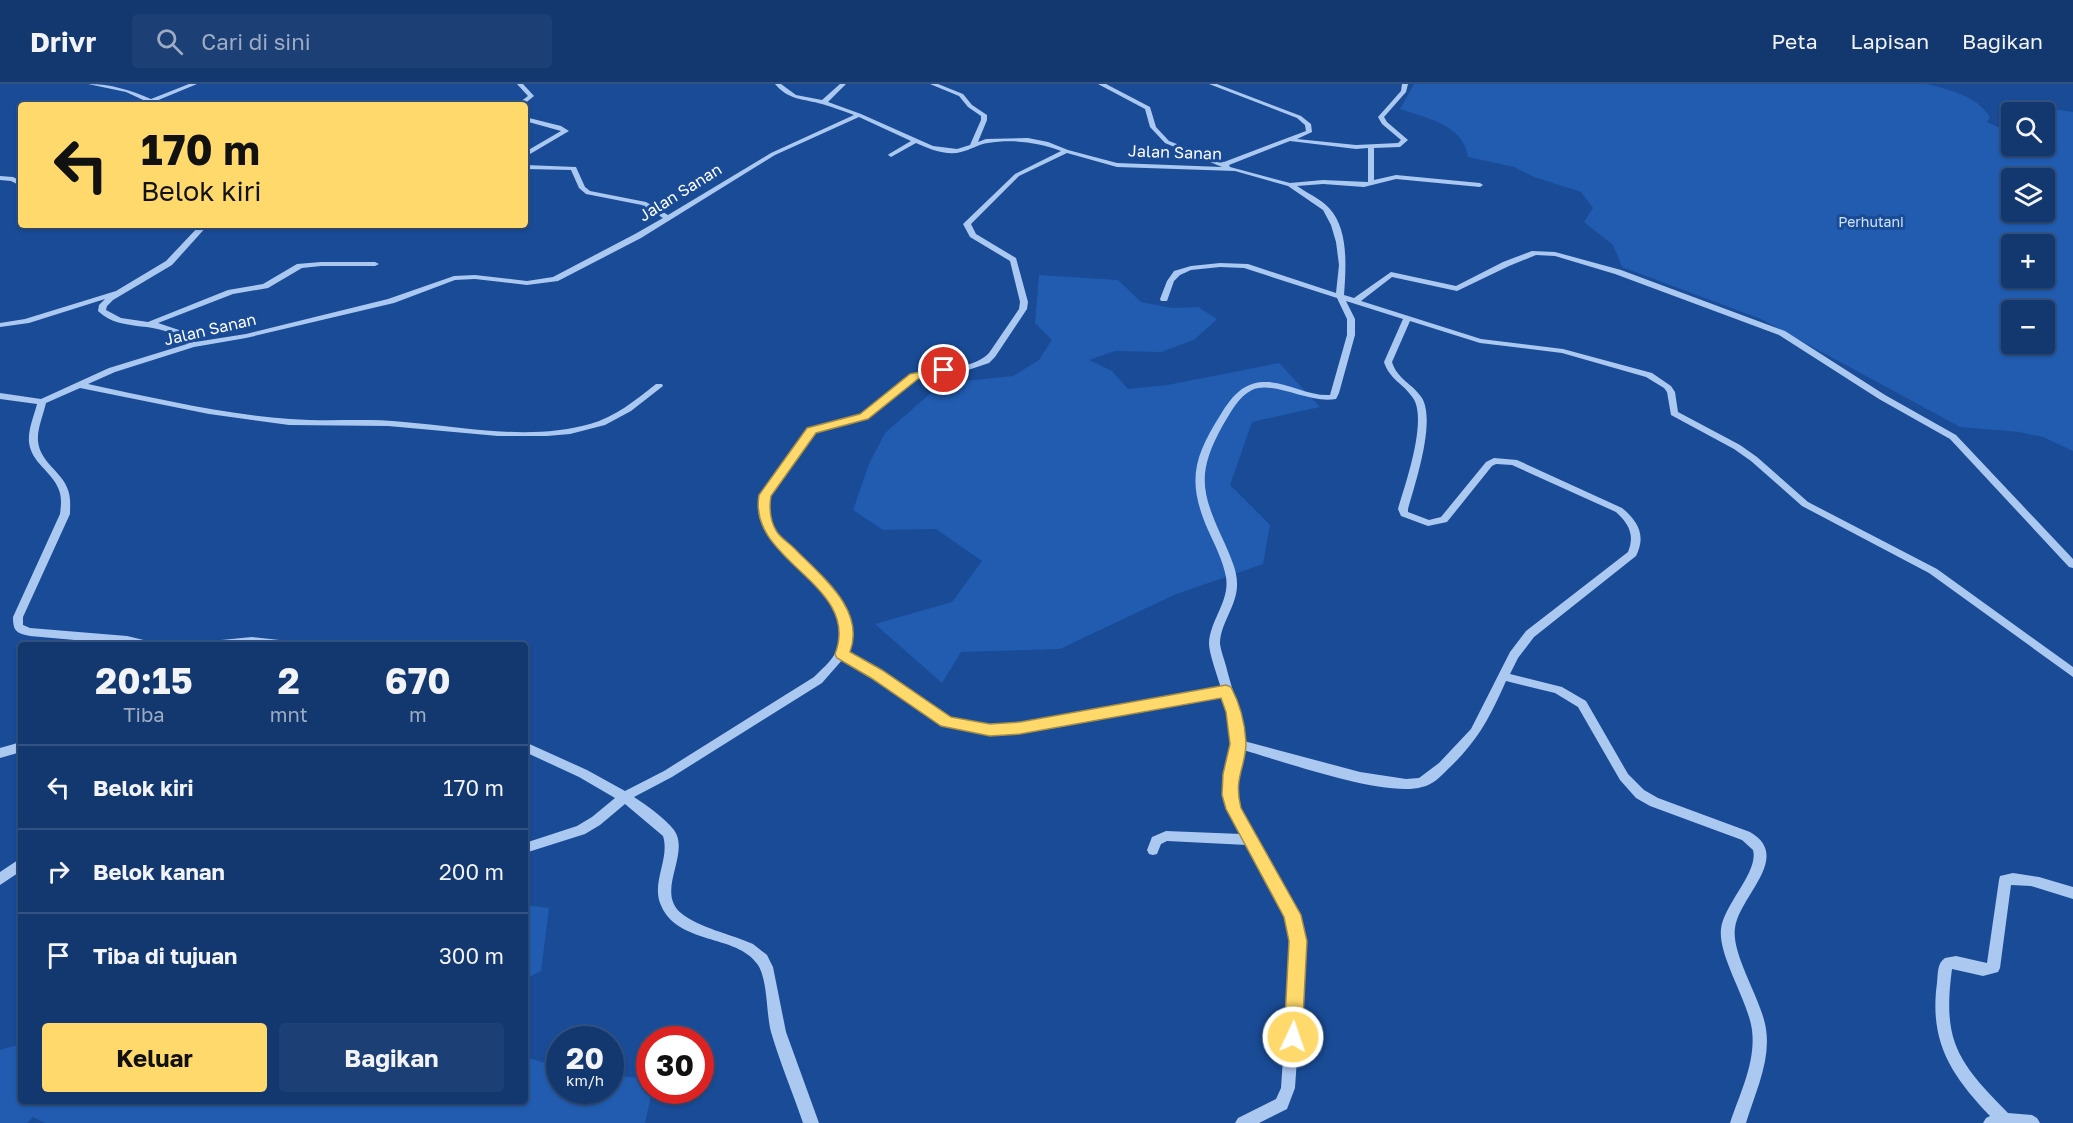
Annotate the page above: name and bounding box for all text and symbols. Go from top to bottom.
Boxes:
search box [132,14,552,68]
text: Drivr [30,25,96,58]
icon: search [153,25,186,58]
text: Cari di sini [201,28,311,55]
text: Peta [1772,28,1818,54]
text: Lapisan [1851,28,1929,54]
text: Bagikan [1962,28,2043,54]
map controls [2001,102,2055,354]
button: search [2001,102,2055,156]
text: 170 m [141,124,260,174]
icon: left [42,126,120,204]
street label: Jalan Sanan [1128,140,1222,164]
street label: Jalan Sanan [635,159,725,225]
button: layers [2001,168,2055,222]
text: Belok kiri [141,175,262,207]
park label: Perhutani [1838,213,1904,230]
button: + [2001,234,2055,288]
button: − [2001,300,2055,354]
street label: Jalan Sanan [162,309,258,349]
pin [918,344,969,395]
icon: arrive [927,353,960,386]
text: 20:15 [95,659,193,702]
text: 2 [278,659,300,702]
text: 670 [385,659,451,702]
text: Tiba [123,702,165,726]
text: mnt [270,702,308,726]
text: m [409,702,427,726]
icon: left [42,771,75,804]
text: Belok kiri [93,774,194,801]
text: 170 m [443,774,504,801]
icon: right [42,855,75,888]
text: Belok kanan [93,858,225,885]
text: 200 m [439,858,504,885]
icon: arrive [42,939,75,972]
text: Tiba di tujuan [93,942,237,969]
text: 300 m [439,942,504,969]
position arrow [1261,1005,1325,1069]
button: Keluar [42,1023,267,1092]
button: Bagikan [279,1023,504,1092]
speed limit sign: 30 [636,1026,714,1104]
text: 20 [566,1040,604,1076]
text: km/h [566,1071,604,1089]

